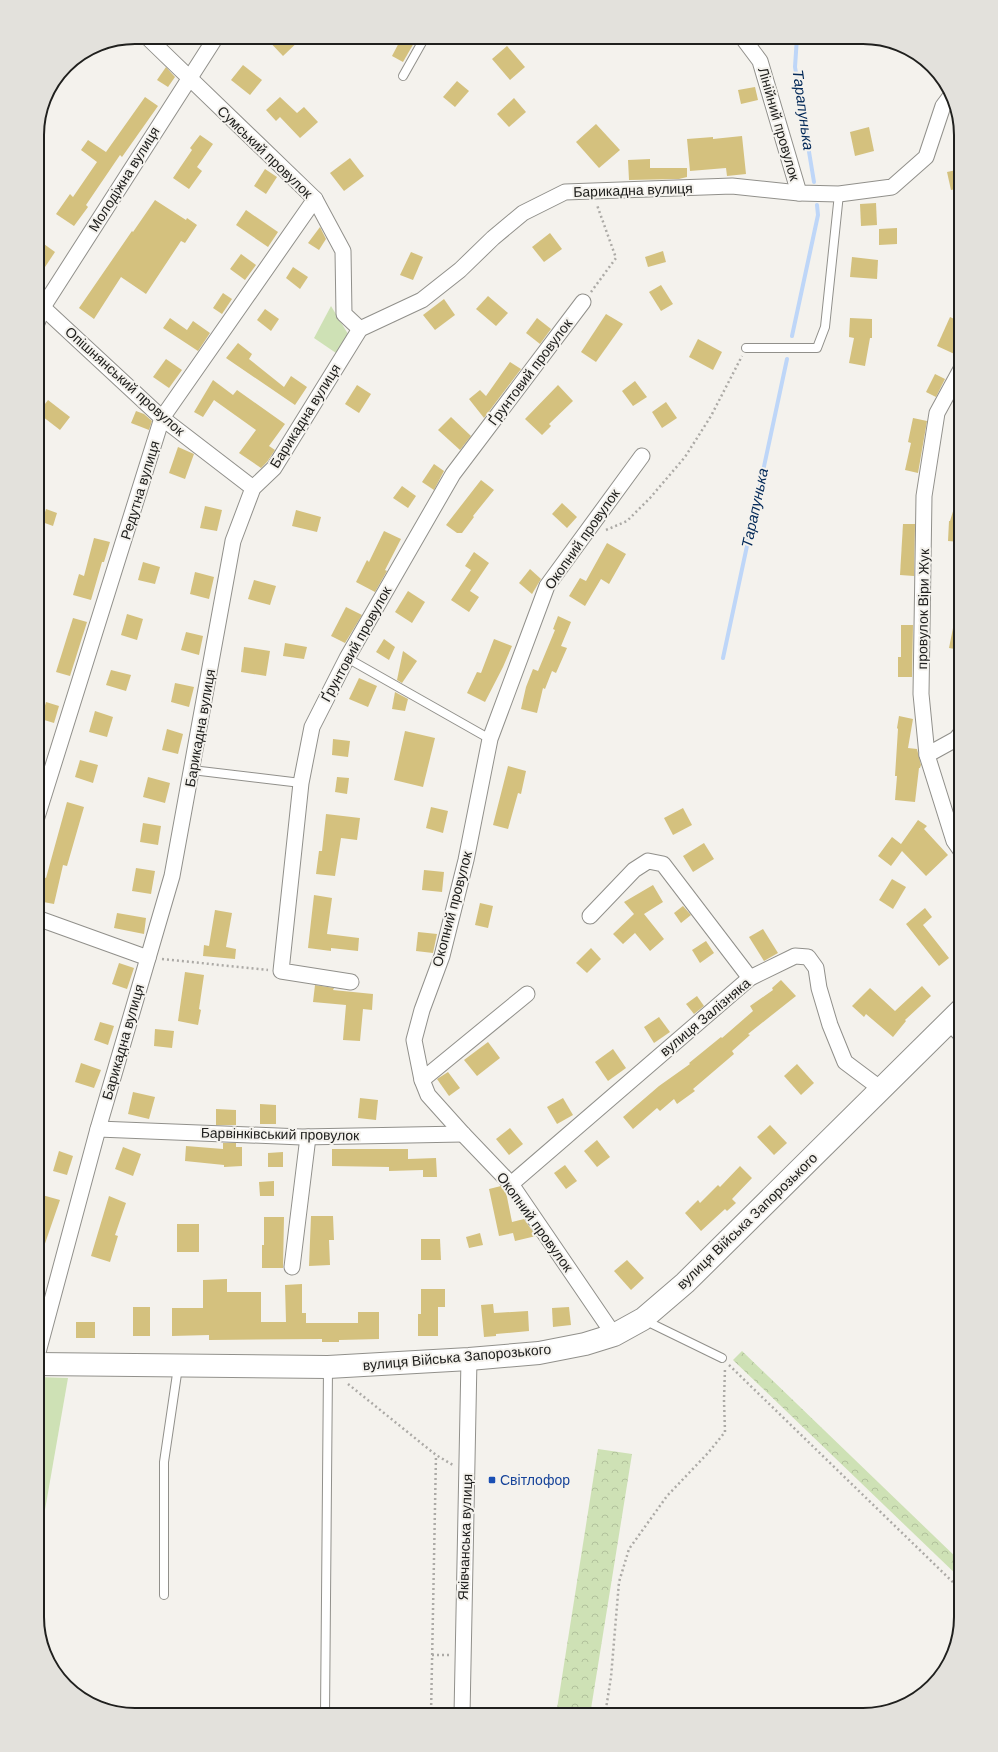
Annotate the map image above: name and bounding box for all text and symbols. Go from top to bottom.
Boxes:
street label: Лінійний провулок [754,65,804,184]
water label: Тарапунька [787,68,819,152]
street label: Сумський провулок [214,102,317,203]
street label: Молодіжна вулиця [84,123,164,235]
street label: Барикадна вулиця [573,179,693,201]
street label: Ґрунтовий провулок [484,314,577,429]
street label: Опішнянський провулок [61,323,189,440]
street label: Барикадна вулиця [266,361,344,471]
street label: Редутна вулиця [116,438,164,542]
water label: Тарапунька [737,466,773,550]
street label: Окопний провулок [541,484,624,593]
street label: провулок Віри Жук [913,548,933,669]
street label: Ґрунтовий провулок [317,582,396,705]
street label: Барикадна вулиця [181,668,219,788]
street label: Окопний провулок [428,848,476,969]
street label: вулиця Залізняка [656,974,754,1060]
street label: Барикадна вулиця [98,982,148,1102]
street label: Барвінківський провулок [201,1124,360,1144]
street label: вулиця Війська Запорозького [673,1149,821,1293]
street label: Окопний провулок [493,1169,578,1276]
street label: вулиця Війська Запорозького [362,1340,552,1374]
place label: Світлофор [500,1471,570,1489]
street label: Яківчанська вулиця [454,1473,476,1601]
marker: Світлофор [487,1475,497,1485]

